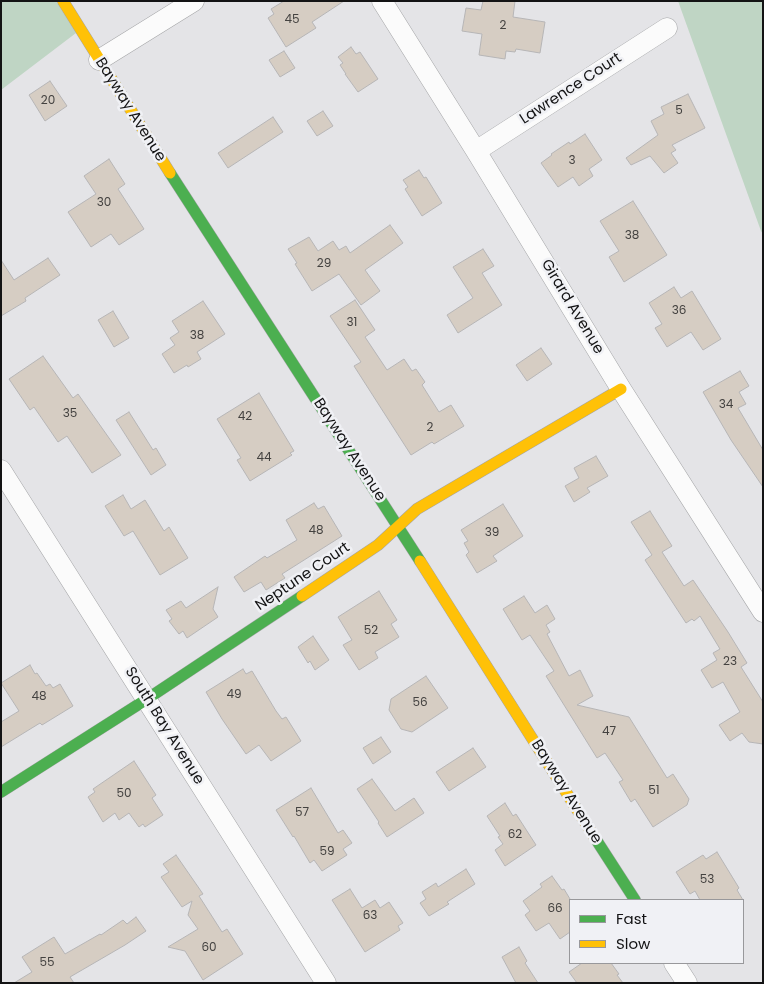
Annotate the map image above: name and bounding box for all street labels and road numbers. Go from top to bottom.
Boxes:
street label: Lawrence Court [517,49,625,129]
street label: Bayway Avenue [91,55,169,165]
street label: Girard Avenue [537,256,607,358]
street label: Bayway Avenue [309,395,389,505]
street label: Neptune Court [252,539,354,615]
street label: South Bay Avenue [121,664,207,788]
street label: Bayway Avenue [527,737,605,847]

